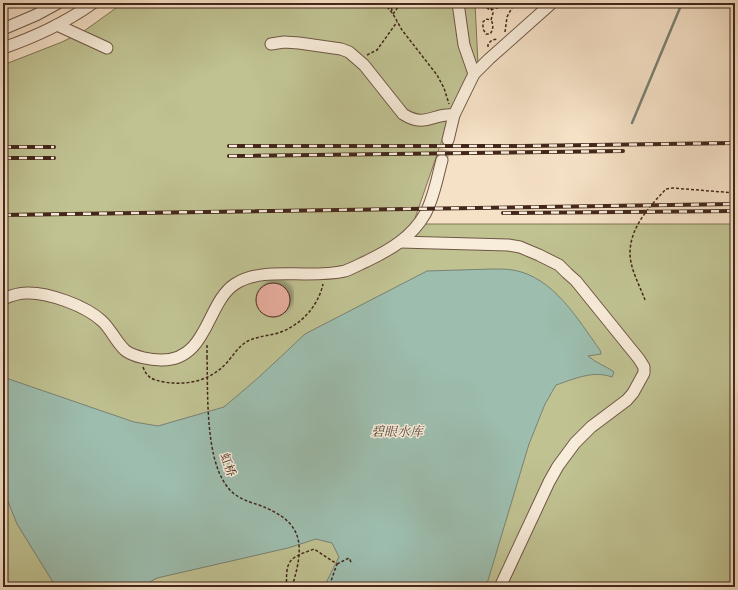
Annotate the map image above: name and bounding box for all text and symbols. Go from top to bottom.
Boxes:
water label: 碧眼水库 [371,425,425,439]
street label: 虹桥 [217,451,239,479]

